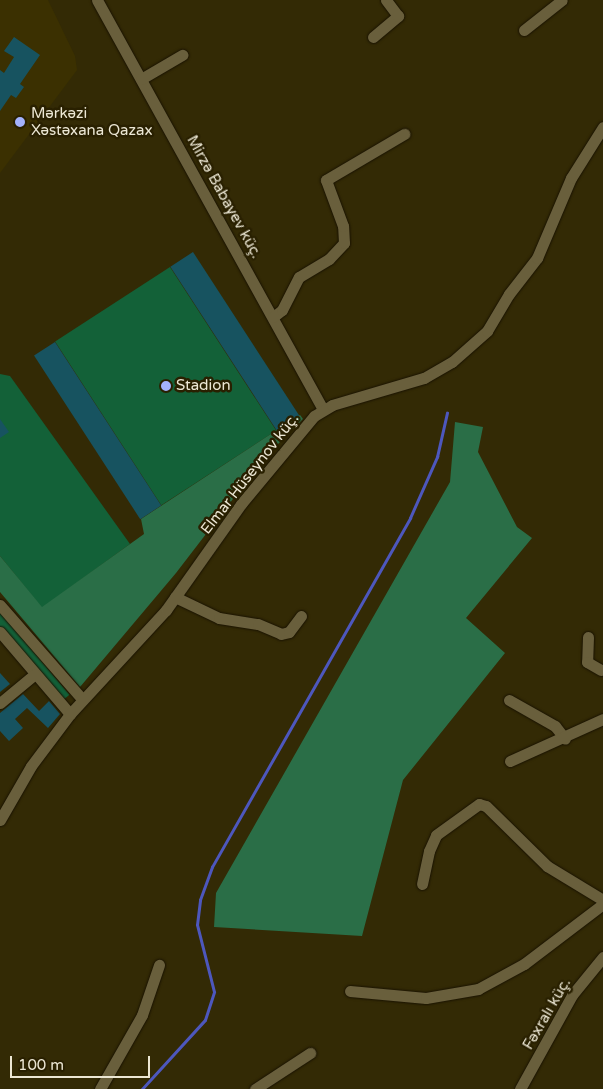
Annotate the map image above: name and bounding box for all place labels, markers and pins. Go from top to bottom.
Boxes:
place label: Mərkəzi Xəstəxana Qazax [31,104,152,139]
marker: Mərkəzi Xəstəxana Qazax [13,115,27,129]
place label: Stadion [176,377,231,395]
marker: Stadion [160,380,172,392]

